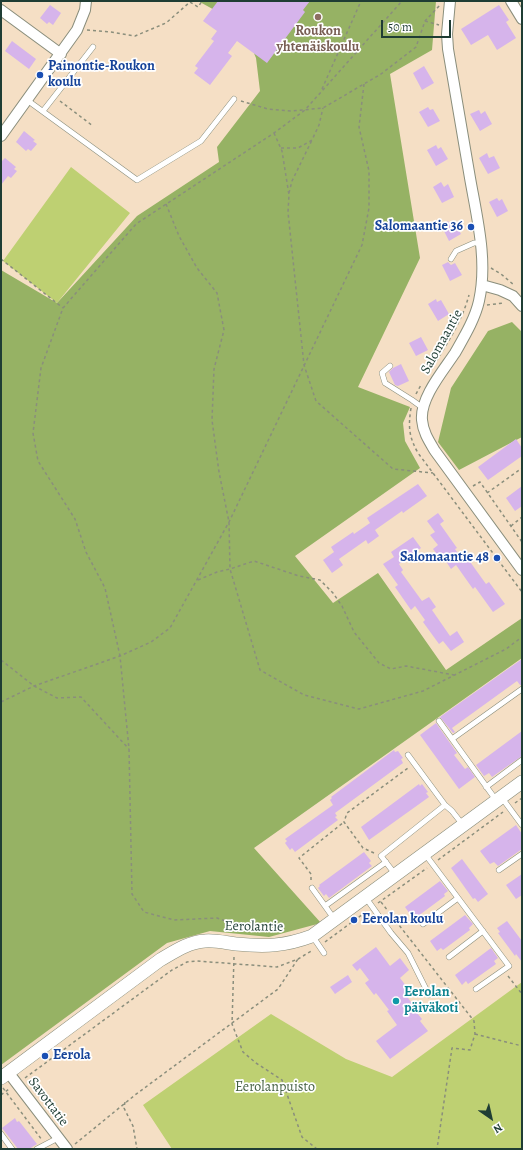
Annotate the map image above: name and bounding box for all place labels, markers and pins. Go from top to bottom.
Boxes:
marker: Roukon yhtenäiskoulu [313,12,323,22]
place label: Roukon yhtenäiskoulu [277,24,359,56]
place label: Painontie-Roukon koulu [48,59,155,92]
marker: Painontie-Roukon koulu [35,70,45,80]
place label: Salomaantie 36 [375,219,463,235]
marker: Salomaantie 36 [466,222,476,232]
place label: Salomaantie 48 [400,550,489,566]
marker: Salomaantie 48 [492,553,502,563]
place label: Eerolan koulu [362,912,443,928]
marker: Eerolan koulu [349,915,359,925]
place label: Eerolan päiväkoti [404,985,458,1018]
marker: Eerolan päiväkoti [391,996,401,1006]
place label: Eerola [53,1048,91,1064]
marker: Eerola [40,1051,50,1061]

